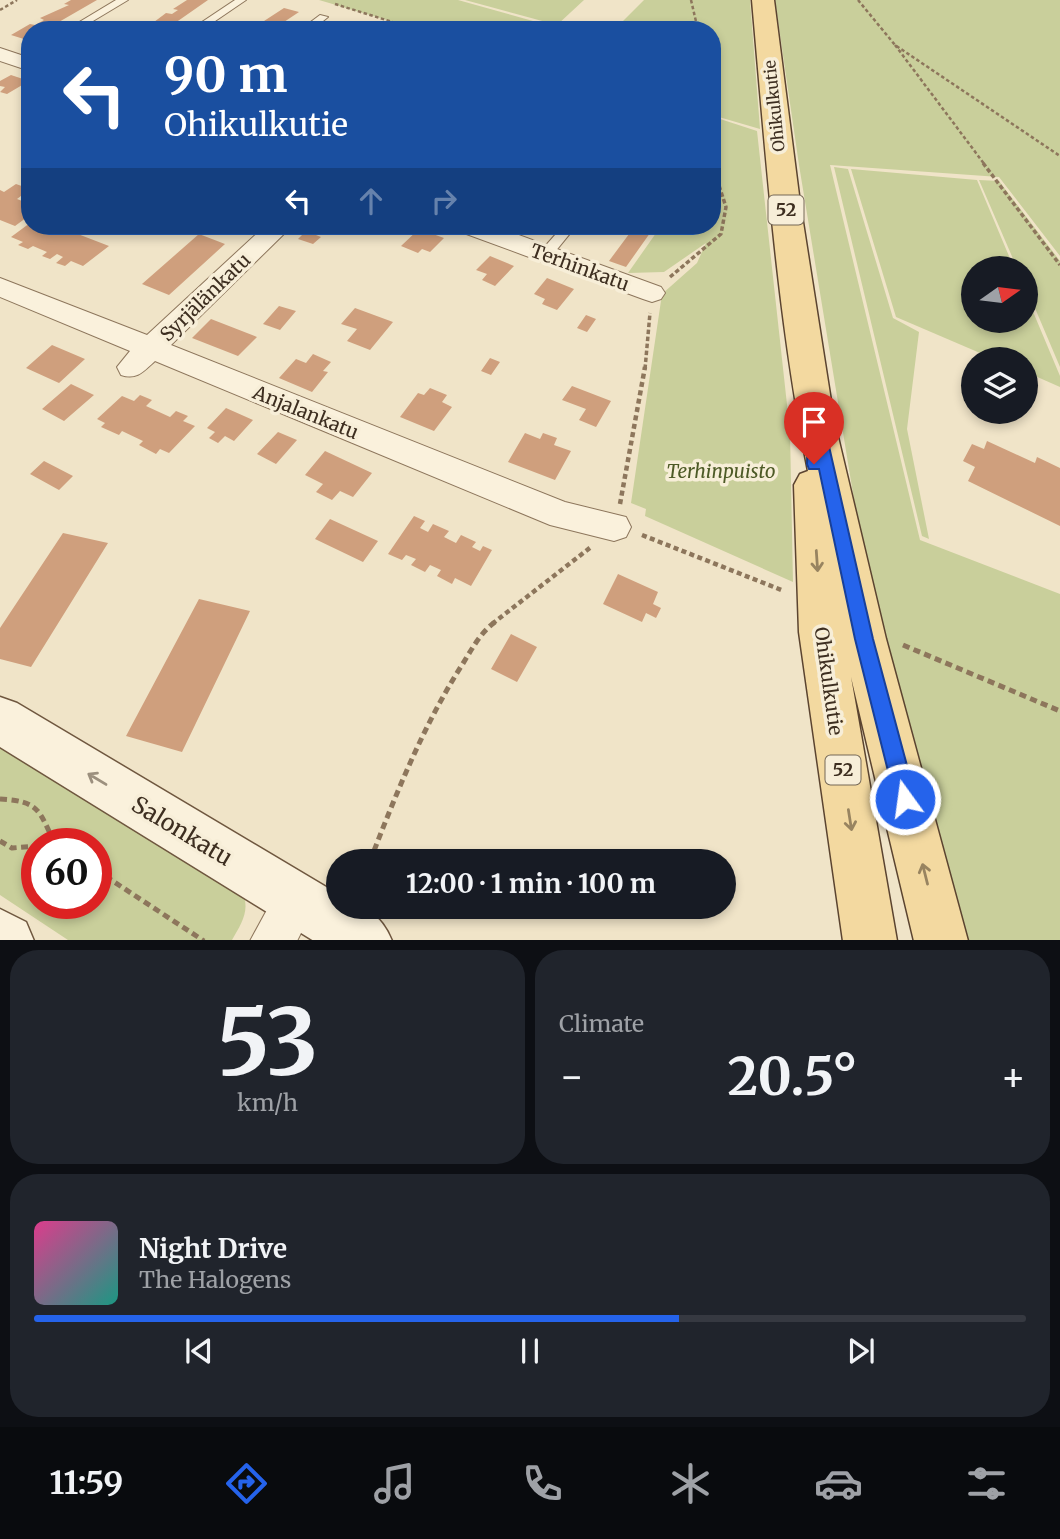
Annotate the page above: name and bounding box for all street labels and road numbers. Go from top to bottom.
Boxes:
street label: Ohikulkutie [759,59,789,153]
road number: 52 [768,196,804,224]
street label: Terhinkatu [527,238,633,296]
street label: Syrjälänkatu [155,248,255,346]
street label: Anjalankatu [249,380,362,444]
street label: Ohikulkutie [810,625,848,737]
road number: 52 [826,756,860,784]
street label: Salonkatu [127,789,238,872]

